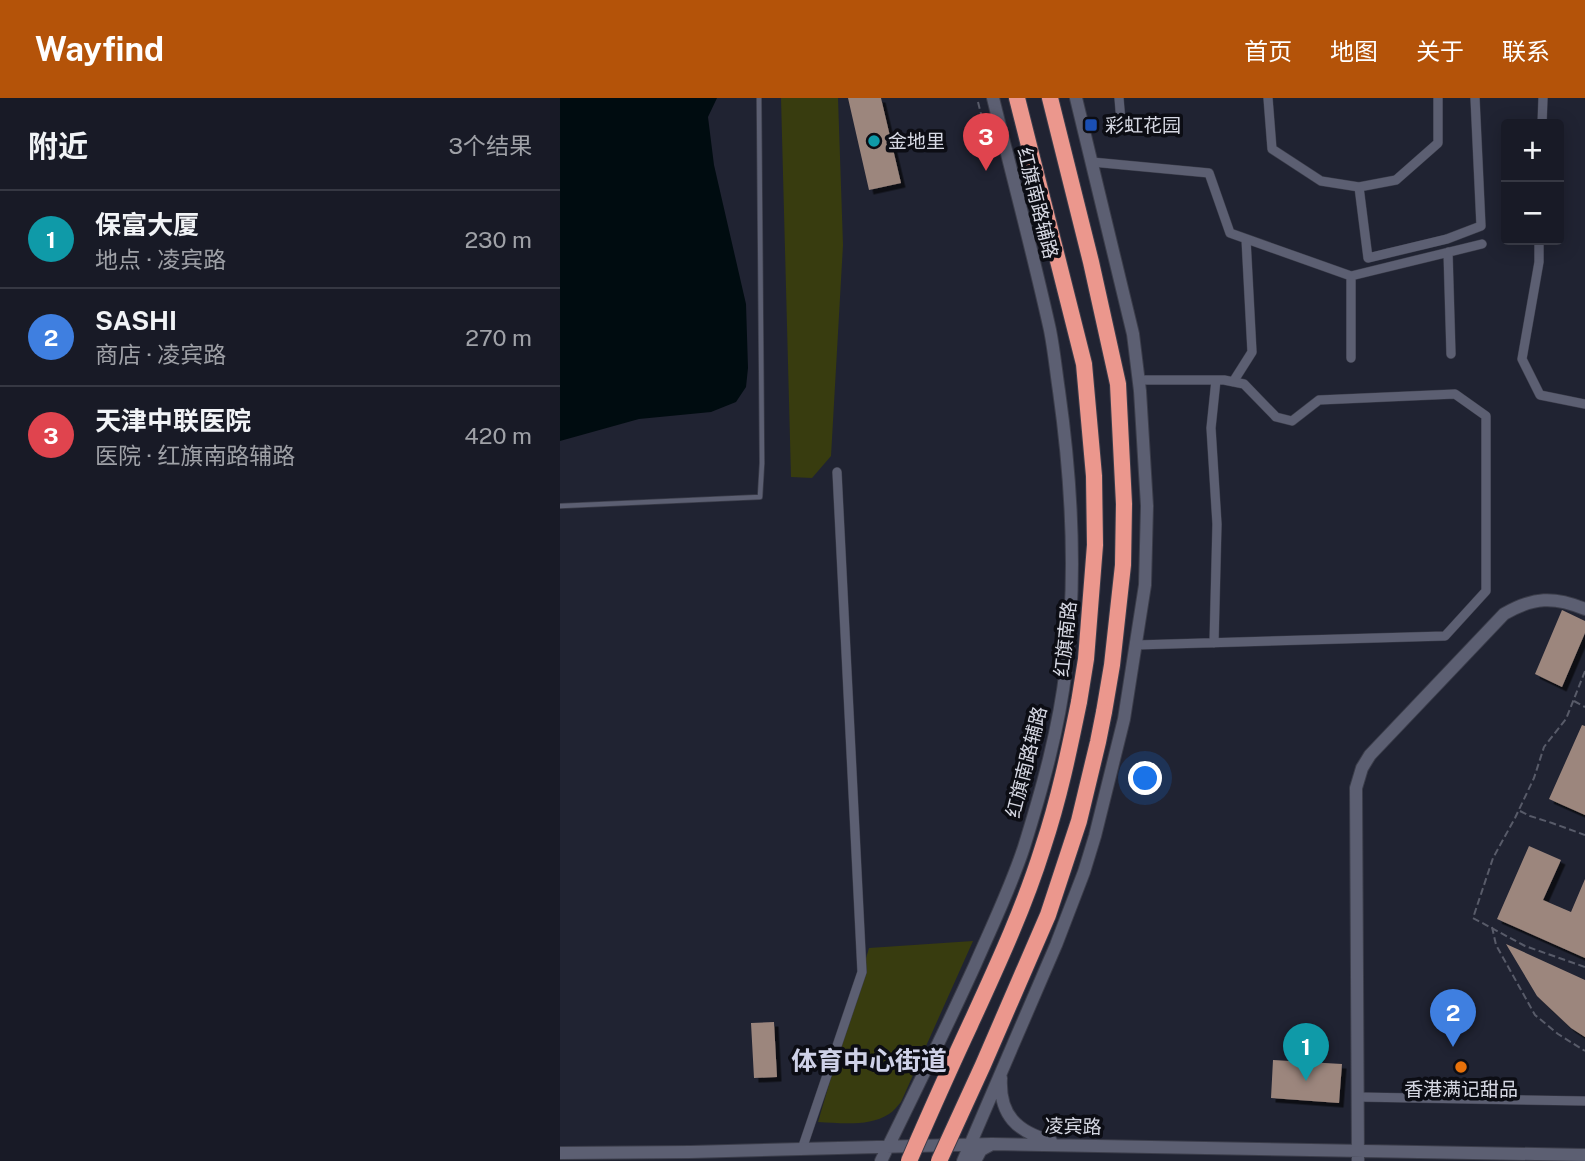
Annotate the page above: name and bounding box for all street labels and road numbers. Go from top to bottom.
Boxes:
street label: 红旗南路辅路 [1014,145,1062,261]
street label: 红旗南路 [1050,600,1080,678]
street label: 红旗南路辅路 [1002,704,1050,820]
street label: 凌宾路 [1044,1115,1102,1137]

